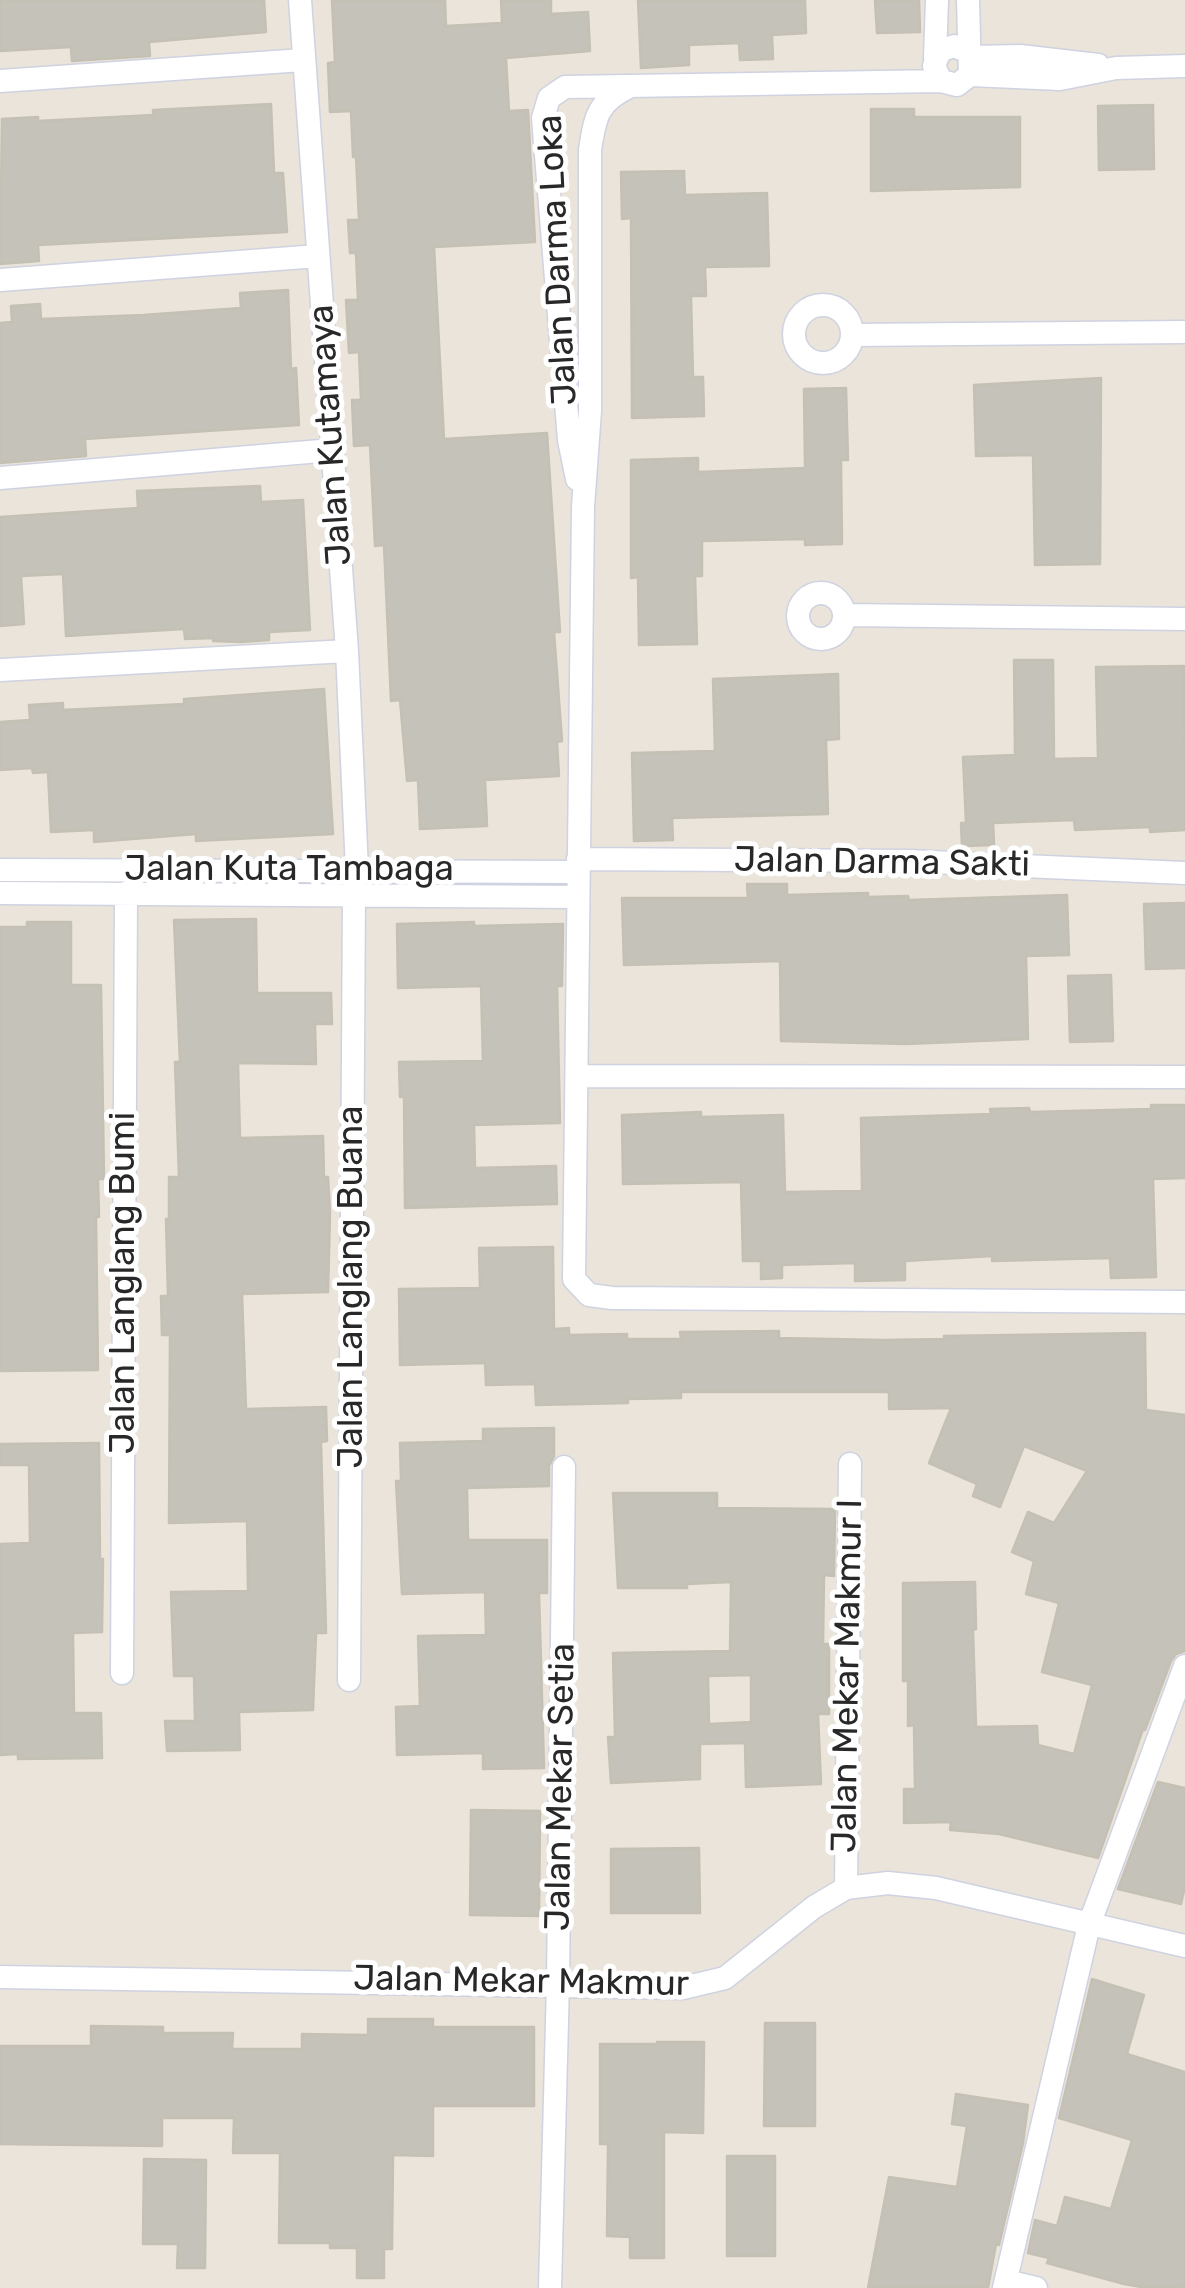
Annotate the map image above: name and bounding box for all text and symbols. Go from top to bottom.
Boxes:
street label: Jalan Darma Loka [529,114,587,406]
street label: Jalan Kutamaya [301,303,361,567]
street label: Jalan Darma Sakti [734,839,1030,887]
street label: Jalan Kuta Tambaga [124,849,454,891]
street label: Jalan Langlang Buana [331,1106,373,1468]
street label: Jalan Langlang Bumi [103,1112,145,1454]
street label: Jalan Mekar Makmur I [824,1499,872,1853]
street label: Jalan Mekar Setia [537,1643,585,1931]
street label: Jalan Mekar Makmur [353,1958,689,2006]

